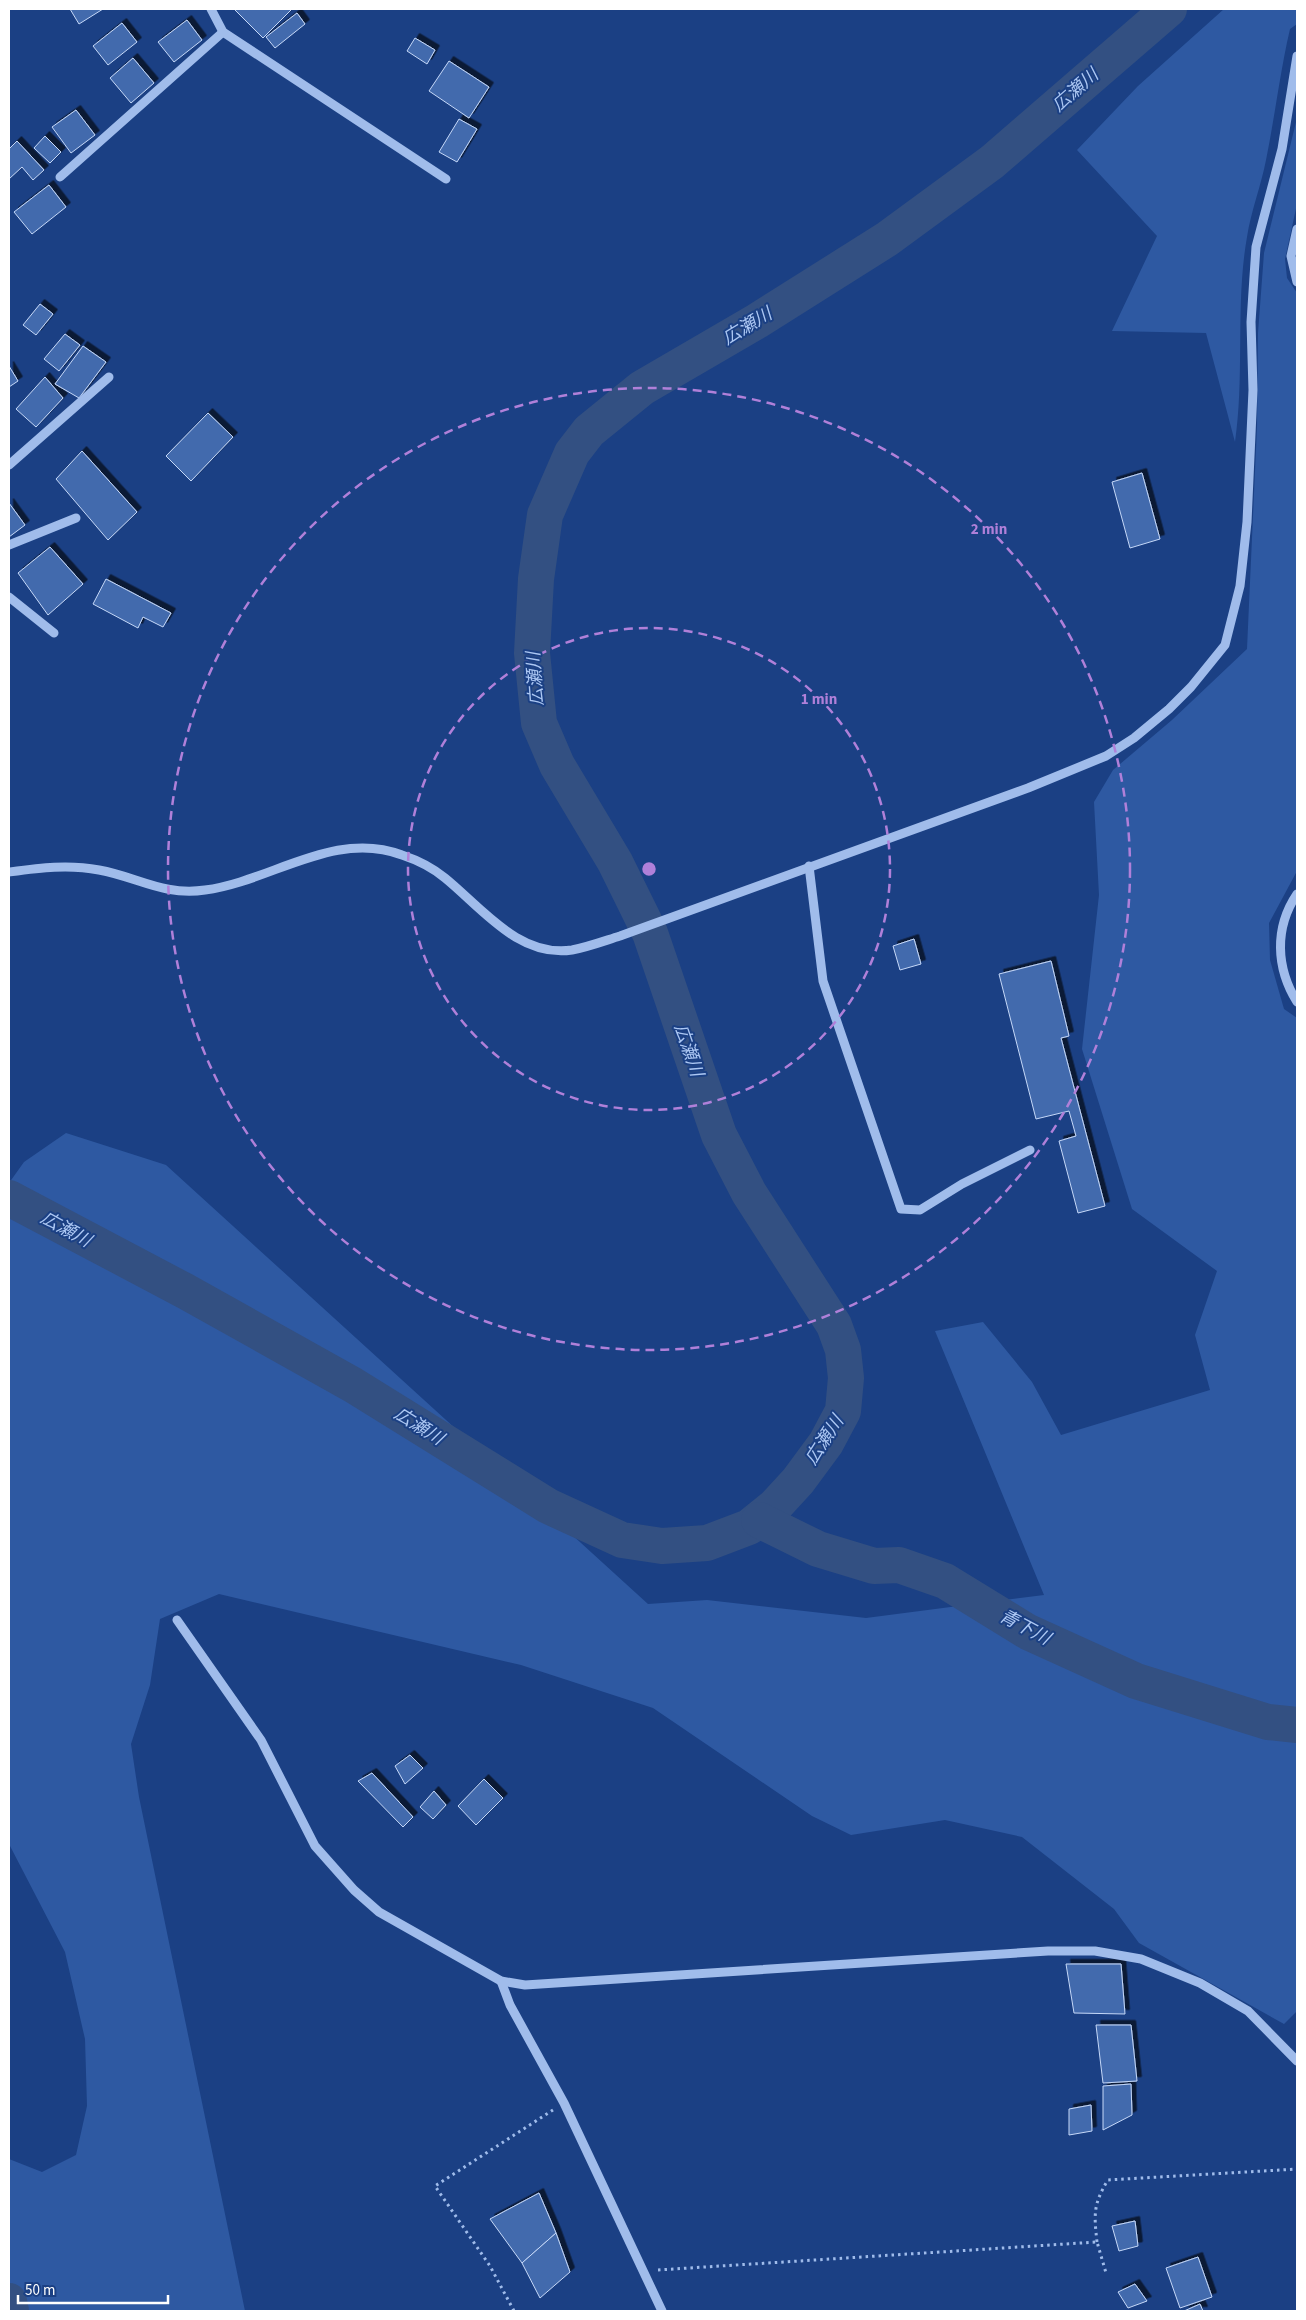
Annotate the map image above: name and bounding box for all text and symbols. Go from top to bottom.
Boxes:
water label: 広瀬川 [1047,62,1105,118]
water label: 広瀬川 [718,301,779,351]
text: 2 min [971,519,1007,540]
water label: 広瀬川 [521,649,550,707]
text: 1 min [801,689,837,710]
centre of rings [640,860,658,878]
water label: 広瀬川 [668,1021,710,1082]
water label: 広瀬川 [36,1205,97,1254]
water label: 広瀬川 [389,1402,450,1452]
water label: 広瀬川 [799,1409,851,1470]
water label: 青下川 [995,1604,1056,1652]
scale bar [18,2272,168,2304]
text: 50 m [25,2280,55,2301]

